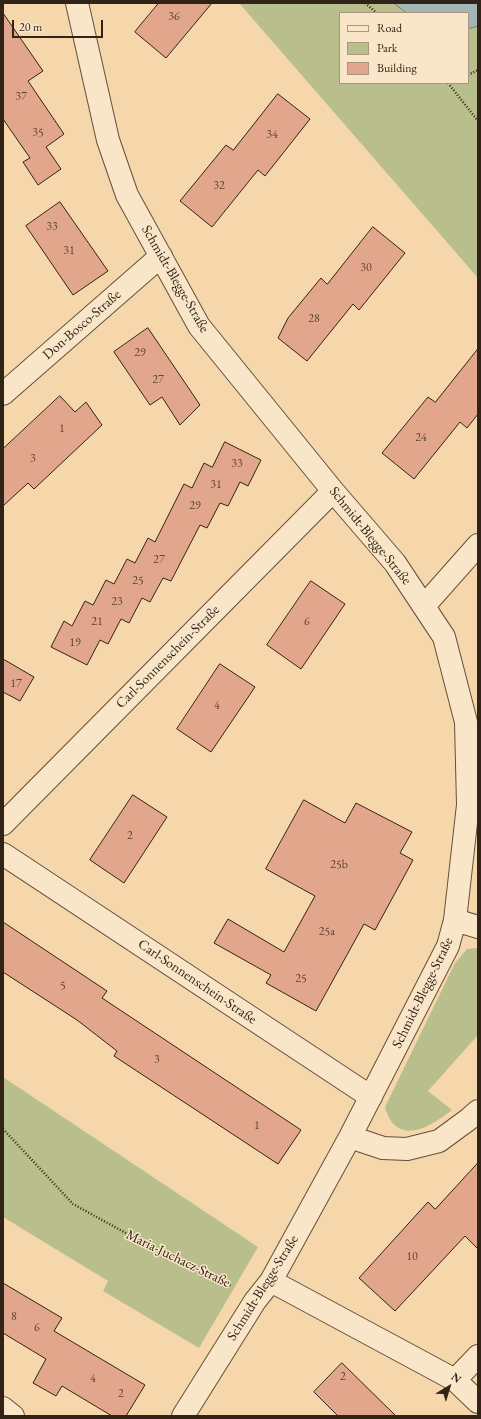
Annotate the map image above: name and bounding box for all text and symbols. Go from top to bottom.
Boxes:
house number: 36 [168,10,180,24]
scale bar [14,12,105,38]
legend [339,12,469,84]
text: 20 m [19,19,42,35]
text: Road [377,20,402,36]
text: Park [377,40,397,56]
text: Building [377,60,417,76]
house number: 37 [15,90,27,104]
house number: 35 [32,126,44,140]
house number: 34 [266,128,278,142]
house number: 32 [213,179,225,193]
house number: 33 [46,220,58,234]
street label: Schmidt-Blegge-Straße [137,222,213,336]
house number: 31 [63,244,75,258]
house number: 30 [360,261,372,275]
street label: Don-Bosco-Straße [39,286,125,364]
house number: 28 [308,312,320,326]
house number: 29 [134,346,146,360]
house number: 27 [152,373,164,387]
house number: 1 [59,422,65,436]
house number: 24 [415,431,427,445]
house number: 3 [30,452,36,466]
house number: 33 [231,457,243,471]
house number: 31 [210,478,222,492]
street label: Schmidt-Blegge-Straße [325,484,415,588]
house number: 29 [189,499,201,513]
house number: 27 [153,553,165,567]
house number: 25 [132,574,144,588]
house number: 23 [111,595,123,609]
street label: Carl-Sonnenschein-Straße [113,602,223,712]
house number: 21 [91,615,103,629]
house number: 6 [304,615,310,629]
house number: 19 [69,636,81,650]
house number: 17 [10,677,22,691]
house number: 4 [214,699,220,713]
house number: 2 [127,829,133,843]
house number: 25b [330,858,348,872]
house number: 25a [319,925,335,939]
street label: Schmidt-Blegge-Straße [389,935,457,1051]
street label: Carl-Sonnenschein-Straße [134,936,260,1028]
house number: 25 [295,972,307,986]
house number: 5 [60,979,66,993]
house number: 3 [154,1053,160,1067]
house number: 1 [254,1119,260,1133]
street label: Maria-Juchacz-Straße [123,1226,233,1292]
street label: Schmidt-Blegge-Straße [224,1232,302,1344]
house number: 10 [406,1250,418,1264]
house number: 8 [11,1310,17,1324]
house number: 6 [34,1321,40,1335]
north arrow [429,1367,469,1407]
text: N [449,1369,464,1386]
house number: 2 [340,1370,346,1384]
house number: 4 [90,1372,96,1386]
house number: 2 [118,1387,124,1401]

